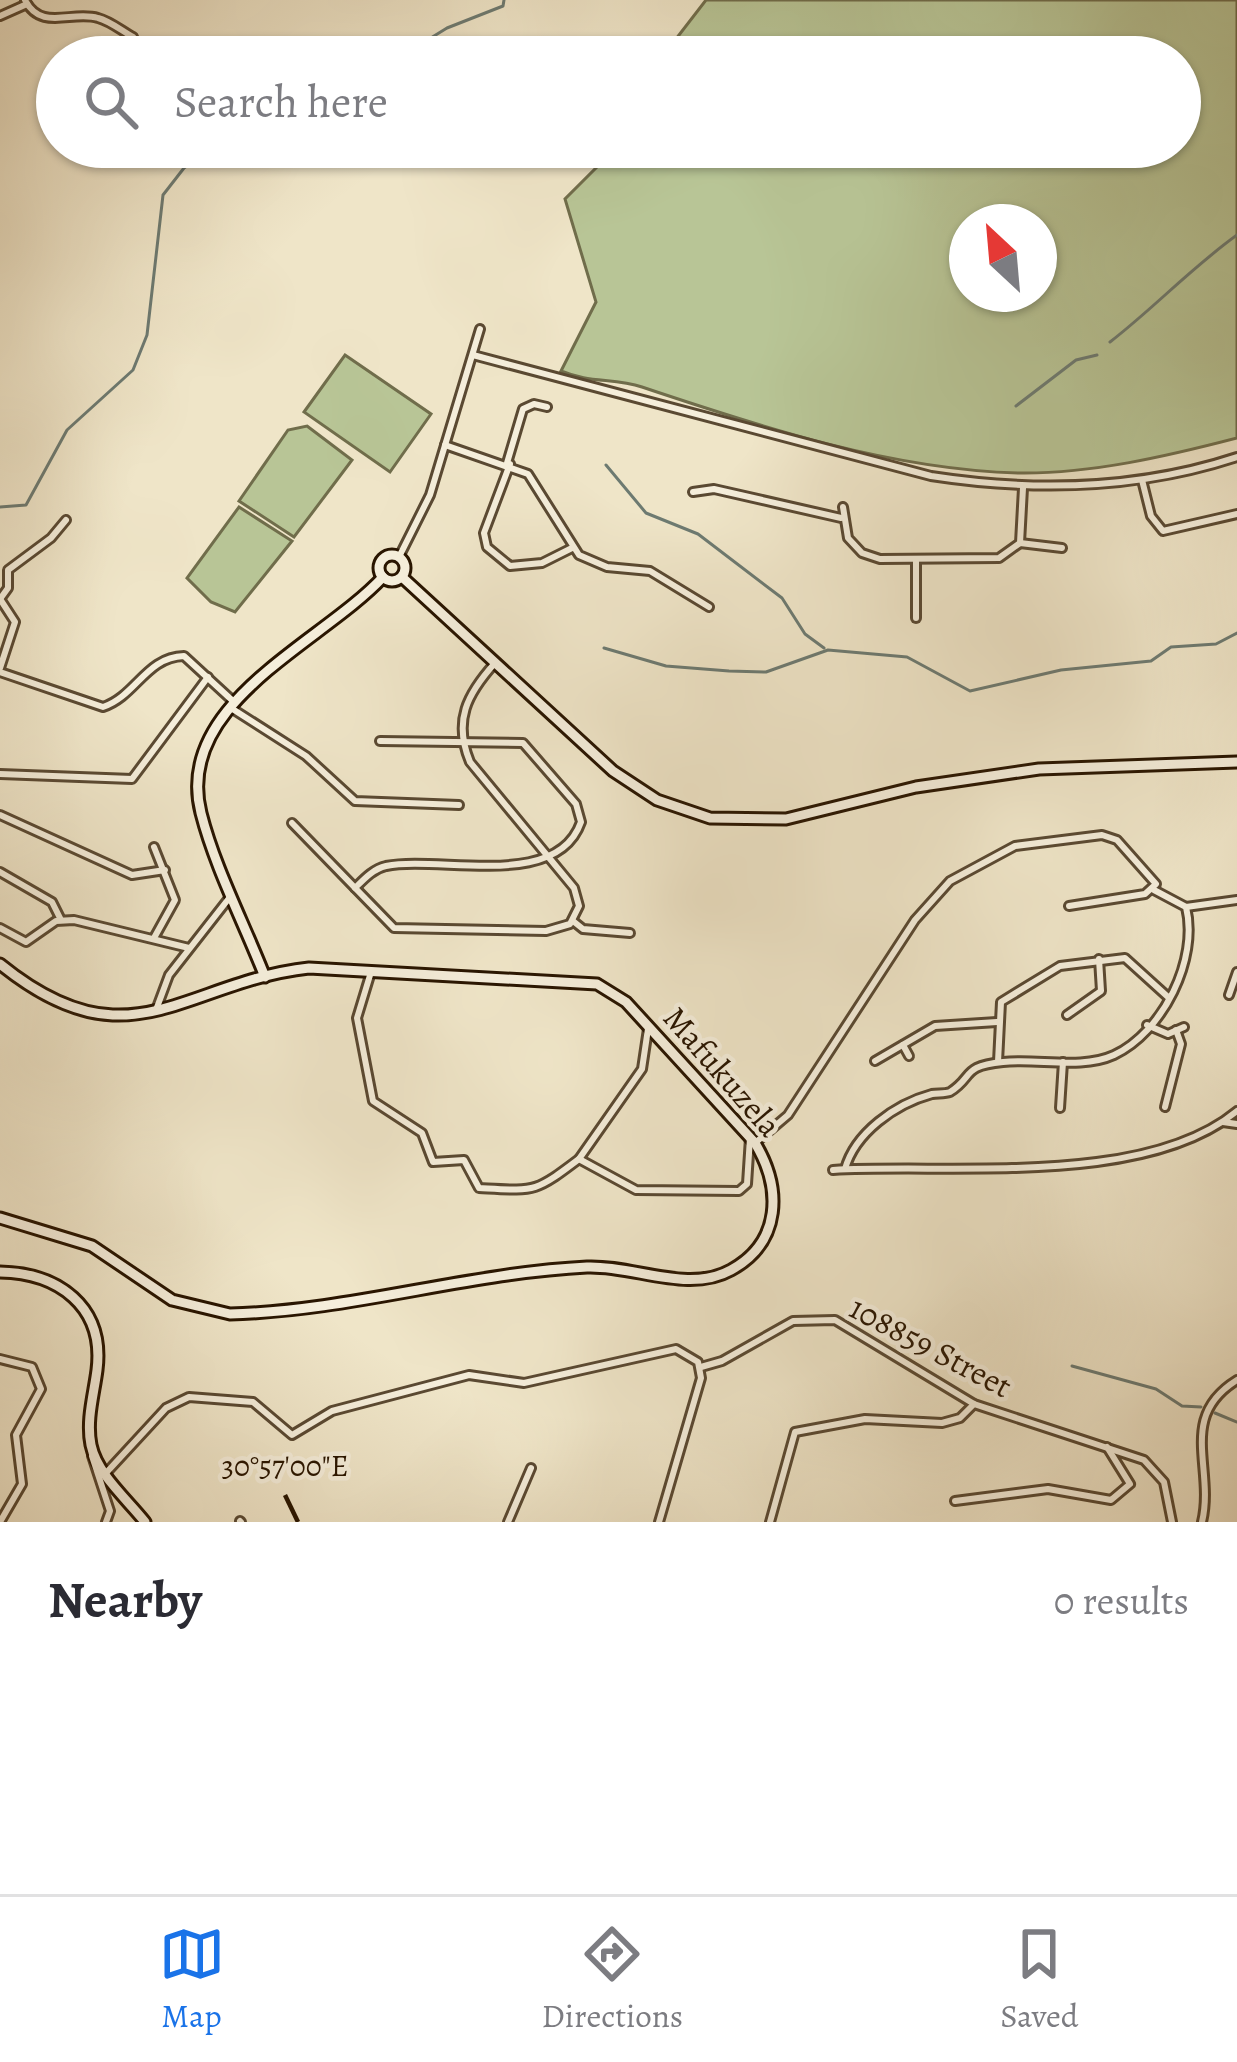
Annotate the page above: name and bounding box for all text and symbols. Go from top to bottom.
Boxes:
search box [36,36,1201,168]
icon: search [78,69,144,135]
text: Search here [174,71,388,133]
north arrow [949,204,1057,312]
street label: Mafukuzela [653,996,792,1147]
street label: 108859 Street [842,1285,1020,1408]
text: 30°57'00"E [222,1446,348,1486]
text: Nearby [48,1565,202,1635]
text: 0 results [1054,1574,1189,1627]
tab: Map [159,1921,225,2038]
tab: Directions [542,1921,683,2038]
tab: Saved [1000,1921,1078,2038]

